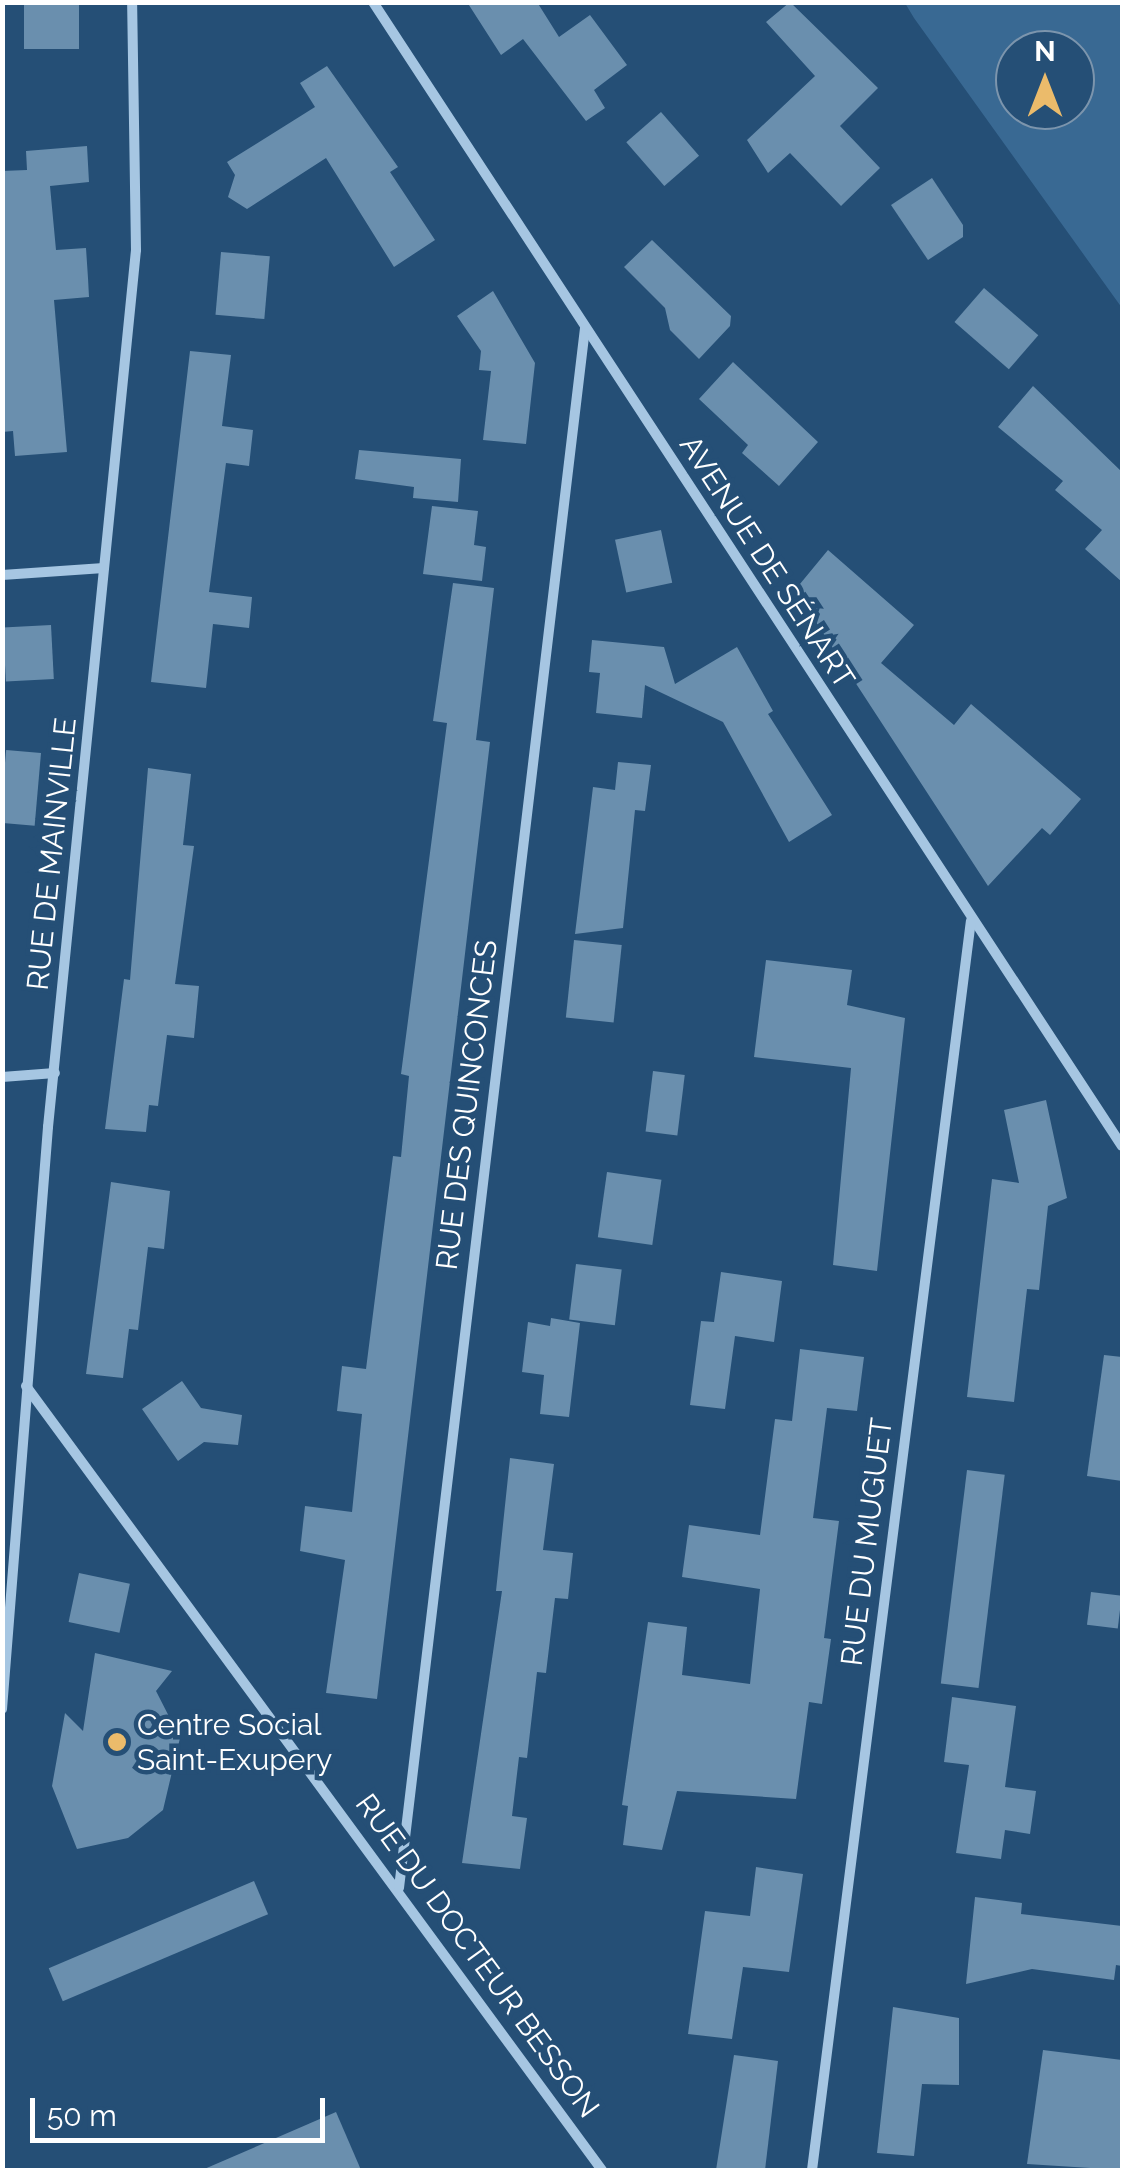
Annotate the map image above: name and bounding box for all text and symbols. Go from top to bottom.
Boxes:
north arrow [995,30,1095,130]
text: N [1034,35,1056,68]
street label: AVENUE DE SÉNART [672,429,862,695]
street label: RUE DE MAINVILLE [20,716,84,992]
street label: RUE DES QUINCONCES [429,938,505,1272]
street label: RUE DU MUGUET [834,1416,900,1668]
place label: Centre Social Saint-Exupery [137,1707,332,1778]
marker: Centre Social Saint-Exupery [106,1731,128,1753]
street label: RUE DU DOCTEUR BESSON [347,1787,607,2125]
scale bar [35,2078,330,2140]
text: 50 m [47,2098,117,2133]

